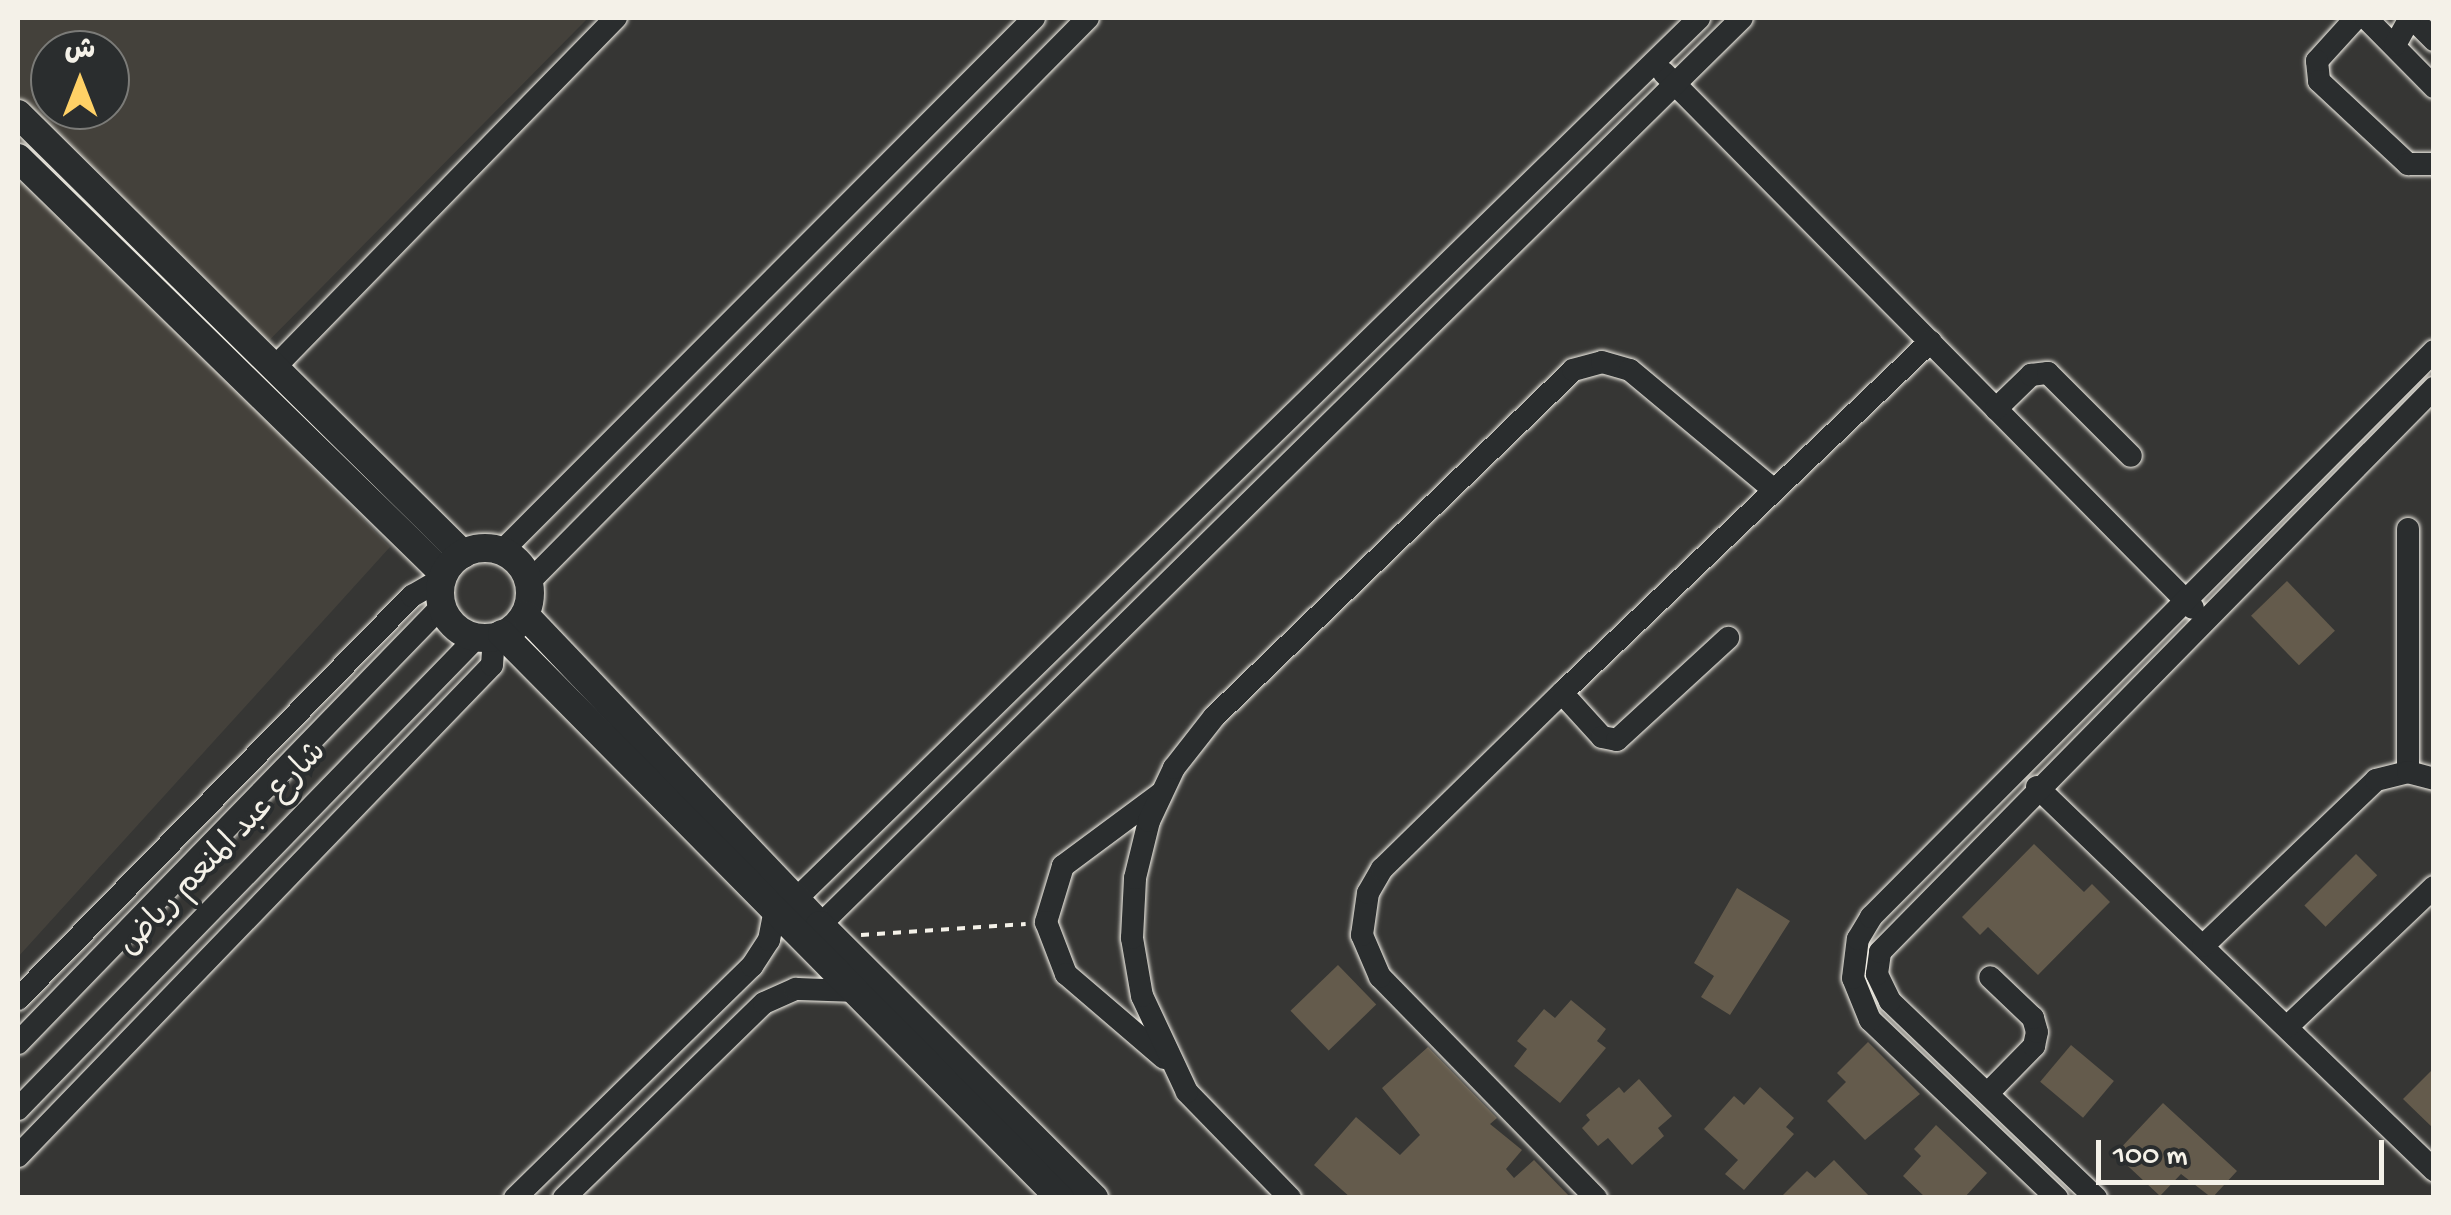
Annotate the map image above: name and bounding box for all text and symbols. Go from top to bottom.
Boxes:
north arrow [30,30,130,130]
text: ش [65,35,95,68]
street label: شارع عبد المنعم رياض [112,735,336,965]
scale bar [2101,1120,2388,1182]
text: 100 m [2113,1140,2188,1175]

